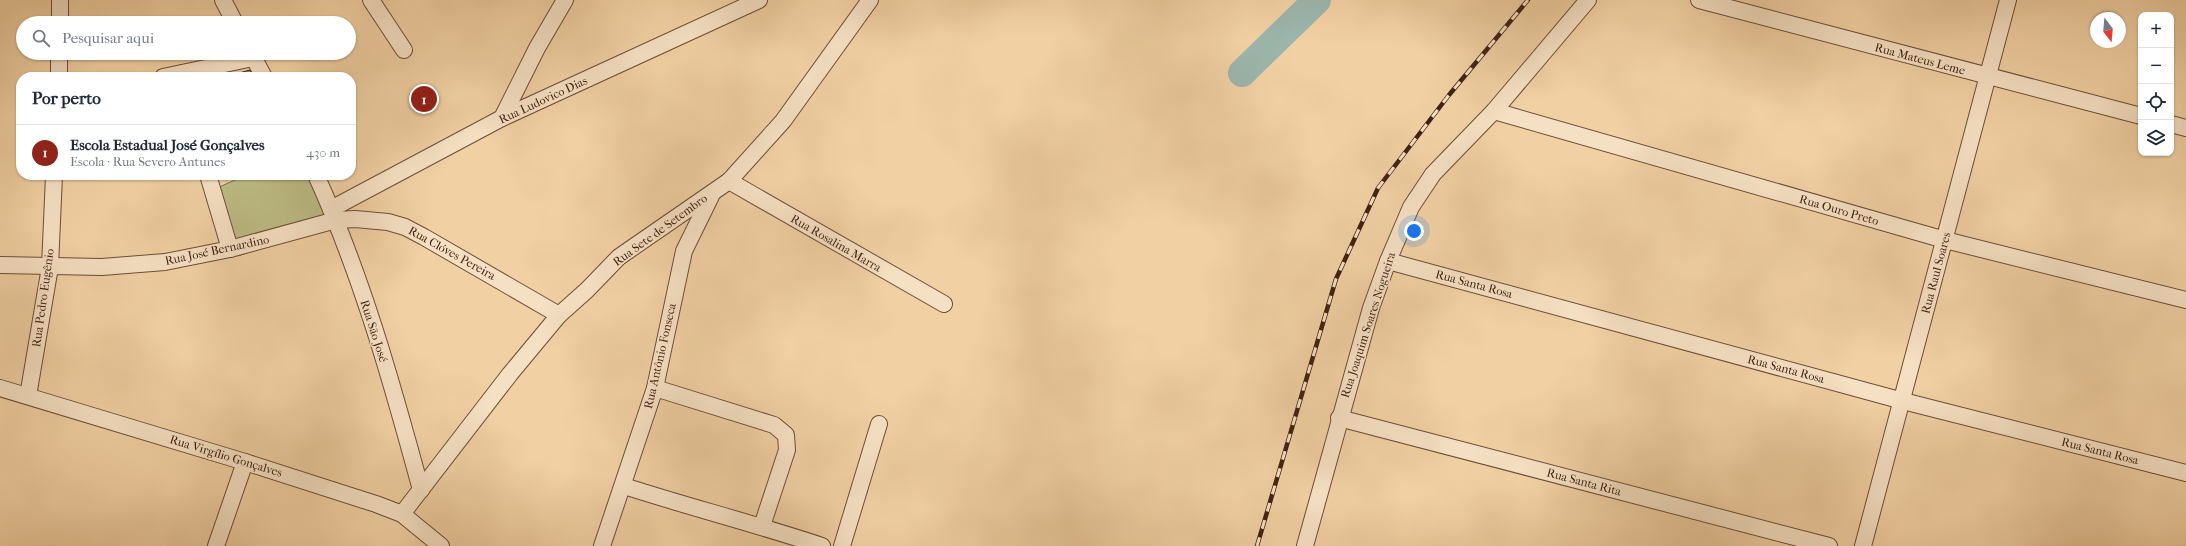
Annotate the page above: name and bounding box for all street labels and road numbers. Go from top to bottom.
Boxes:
street label: Rua Mateus Leme [1873,40,1967,78]
street label: Rua Ludovico Dias [497,73,590,127]
street label: Rua Sete de Setembro [610,191,710,269]
street label: Rua Ouro Preto [1798,192,1880,228]
street label: Rua Rosalina Marra [788,211,884,275]
street label: Rua Clóves Pereira [406,223,498,283]
street label: Rua Raul Soares [1918,230,1954,315]
street label: Rua José Bernardino [164,232,270,268]
street label: Rua Pedro Eugênio [29,248,57,348]
street label: Rua Joaquim Soares Nogueira [1338,250,1398,400]
street label: Rua Santa Rosa [1434,267,1514,301]
street label: Rua São José [357,298,391,364]
street label: Rua Antônio Fonseca [641,301,679,410]
street label: Rua Santa Rosa [1746,352,1826,386]
street label: Rua Virgílio Gonçalves [168,432,284,481]
street label: Rua Santa Rosa [2060,435,2140,467]
street label: Rua Santa Rita [1545,465,1623,499]

